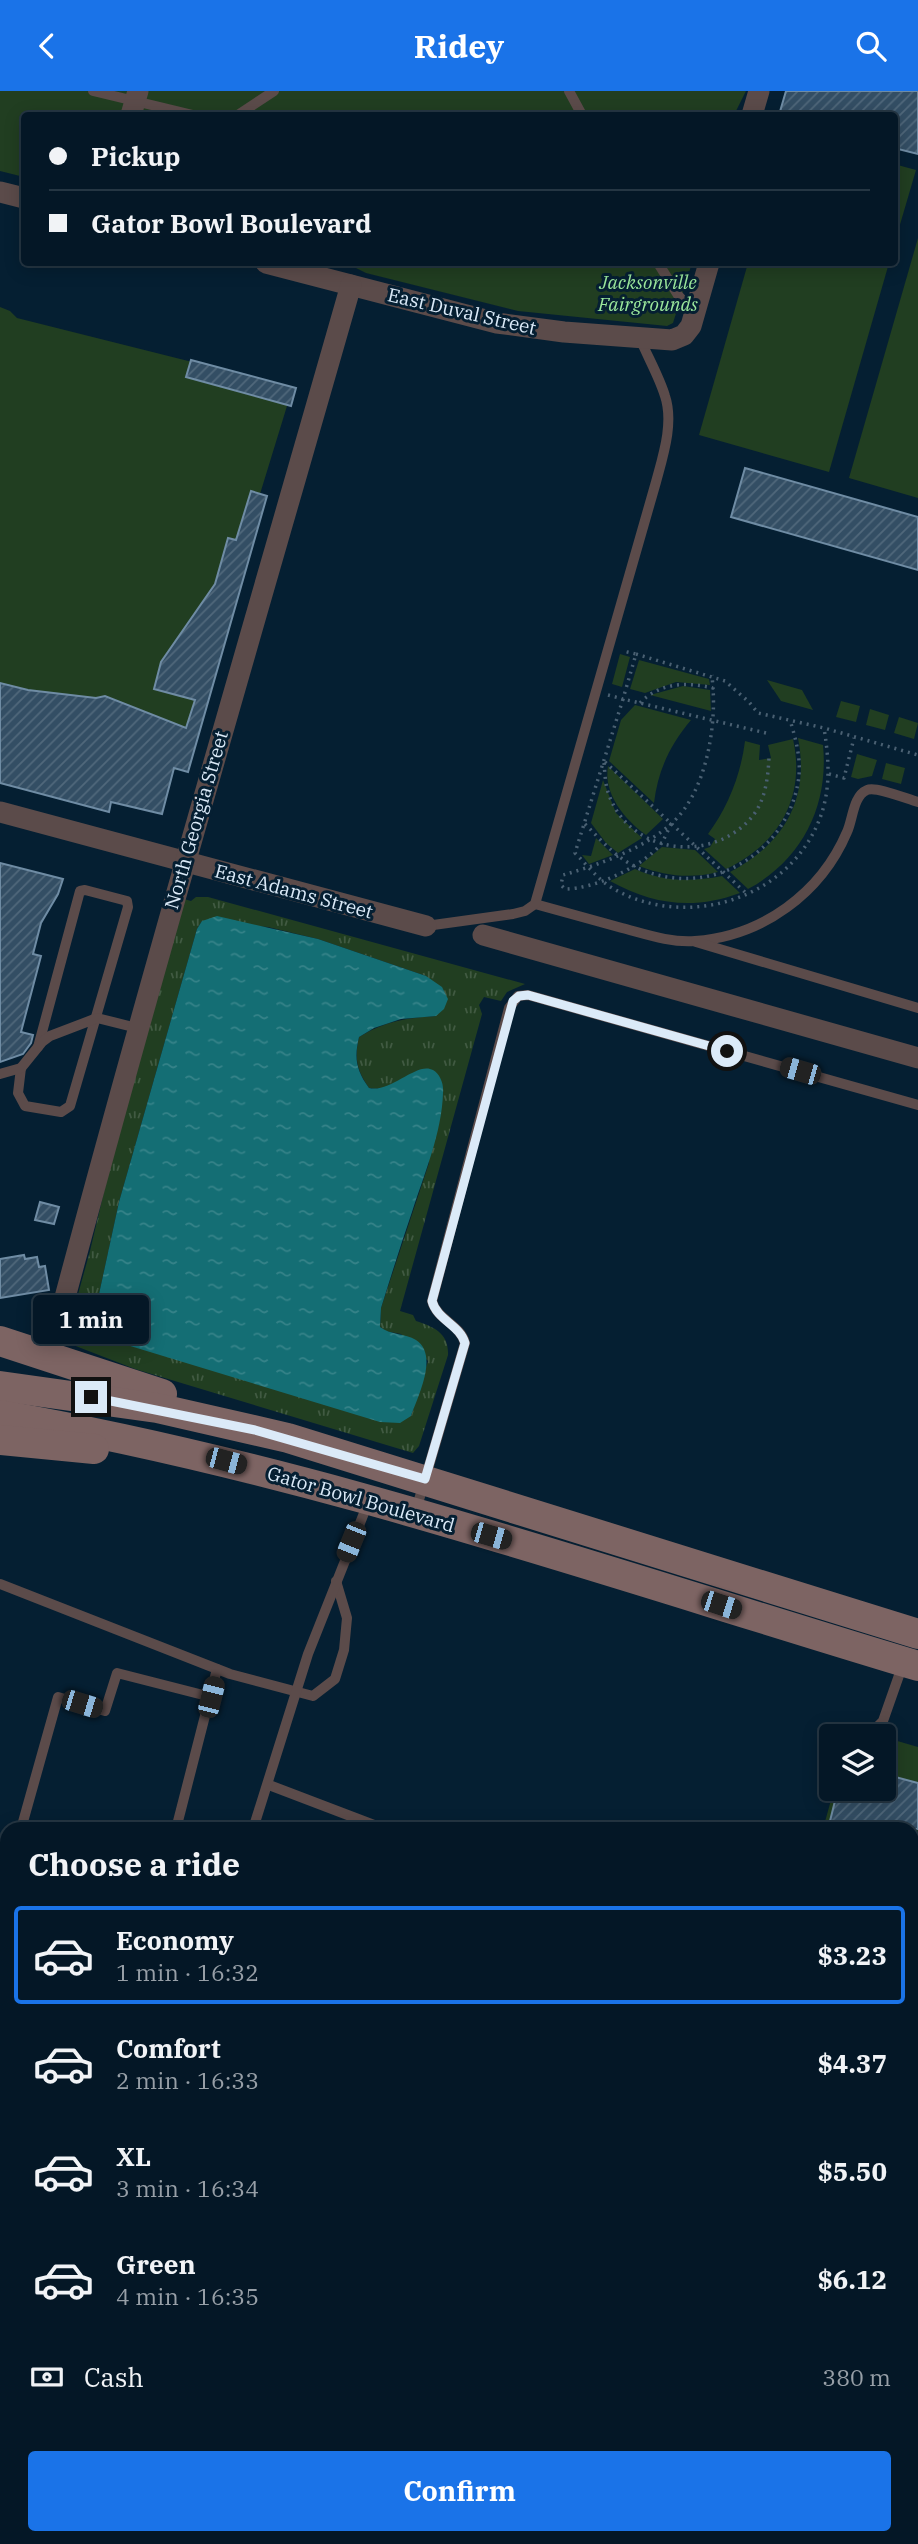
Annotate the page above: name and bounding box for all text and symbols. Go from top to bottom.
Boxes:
text: Ridey [414,25,504,67]
icon: back [28,27,66,65]
icon: search [852,27,890,65]
text: Pickup [91,139,181,173]
text: Gator Bowl Boulevard [91,206,371,240]
park label: Jacksonville Fairgrounds [597,270,698,316]
street label: East Duval Street [385,282,539,340]
street label: North Georgia Street [159,728,233,912]
street label: East Adams Street [212,858,376,924]
route start [711,1035,743,1067]
car [777,1055,824,1087]
callout: 1 min [33,1295,149,1345]
text: 1 min [59,1304,123,1334]
route end [75,1381,107,1413]
car [203,1445,250,1477]
street label: Gator Bowl Boulevard [265,1461,457,1537]
car [334,1519,369,1565]
car [468,1520,515,1552]
car [698,1589,745,1621]
car [196,1674,227,1720]
car [59,1688,106,1720]
map controls [819,1724,896,1801]
button: layers [819,1724,896,1801]
text: Choose a ride [28,1843,240,1885]
text: Economy [116,1923,234,1957]
icon: car [32,1924,95,1987]
text: $3.23 [817,1938,887,1972]
text: 1 min · 16:32 [116,1957,259,1987]
text: Comfort [116,2031,221,2065]
icon: car [32,2032,95,2095]
text: $4.37 [817,2046,887,2080]
text: 2 min · 16:33 [116,2065,259,2095]
text: XL [116,2139,151,2173]
icon: car [32,2140,95,2203]
text: $5.50 [817,2154,887,2188]
text: 3 min · 16:34 [116,2173,259,2203]
text: Green [116,2247,196,2281]
icon: car [32,2248,95,2311]
text: $6.12 [817,2262,887,2296]
text: 4 min · 16:35 [116,2281,259,2311]
icon: cash [28,2358,66,2396]
text: Cash [84,2360,144,2394]
text: 380 m [822,2362,891,2392]
button: Confirm [28,2451,891,2531]

